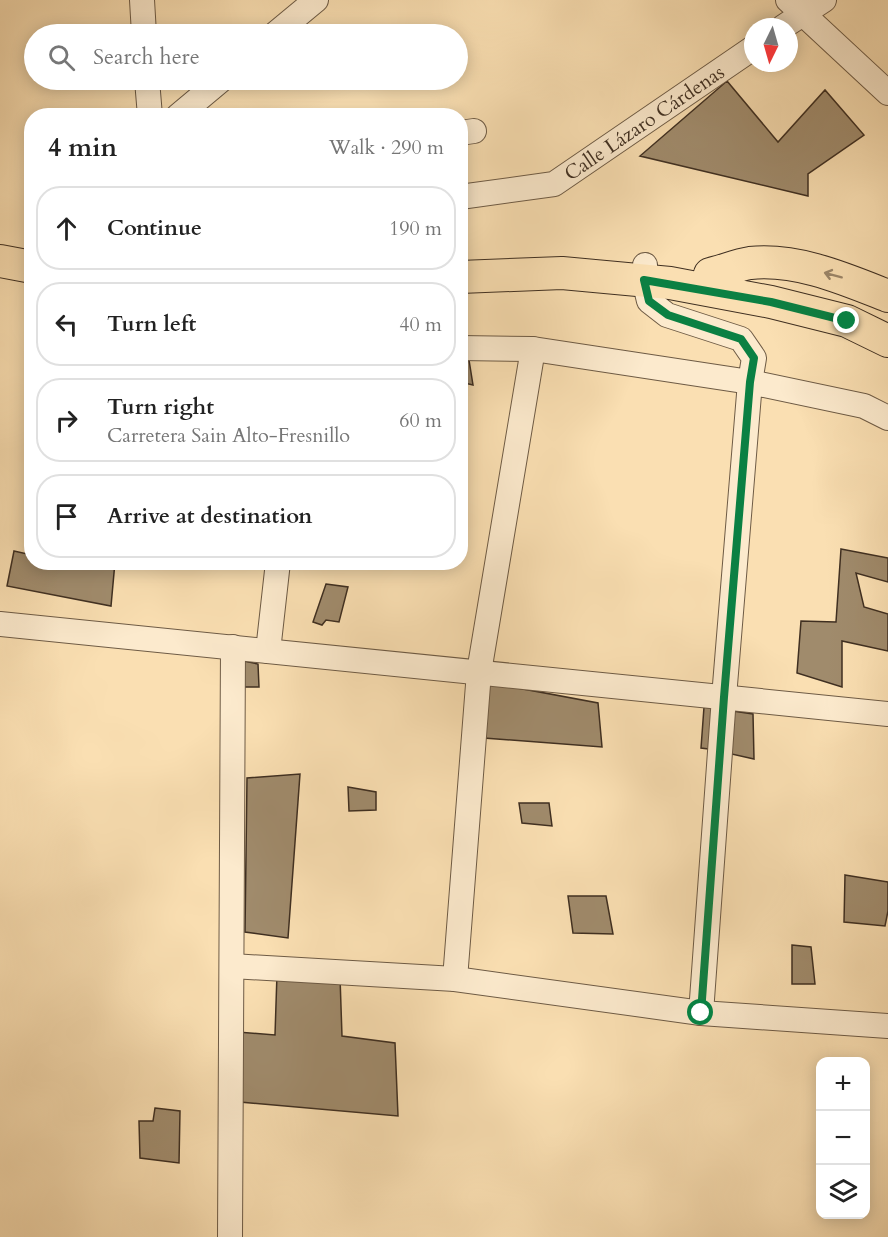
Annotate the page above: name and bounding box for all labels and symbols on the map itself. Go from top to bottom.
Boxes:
north arrow [744,18,798,72]
street label: Calle Lázaro Cárdenas [559,59,730,187]
one-way arrow [824,269,843,280]
route end [833,307,859,333]
route start [687,999,713,1025]

